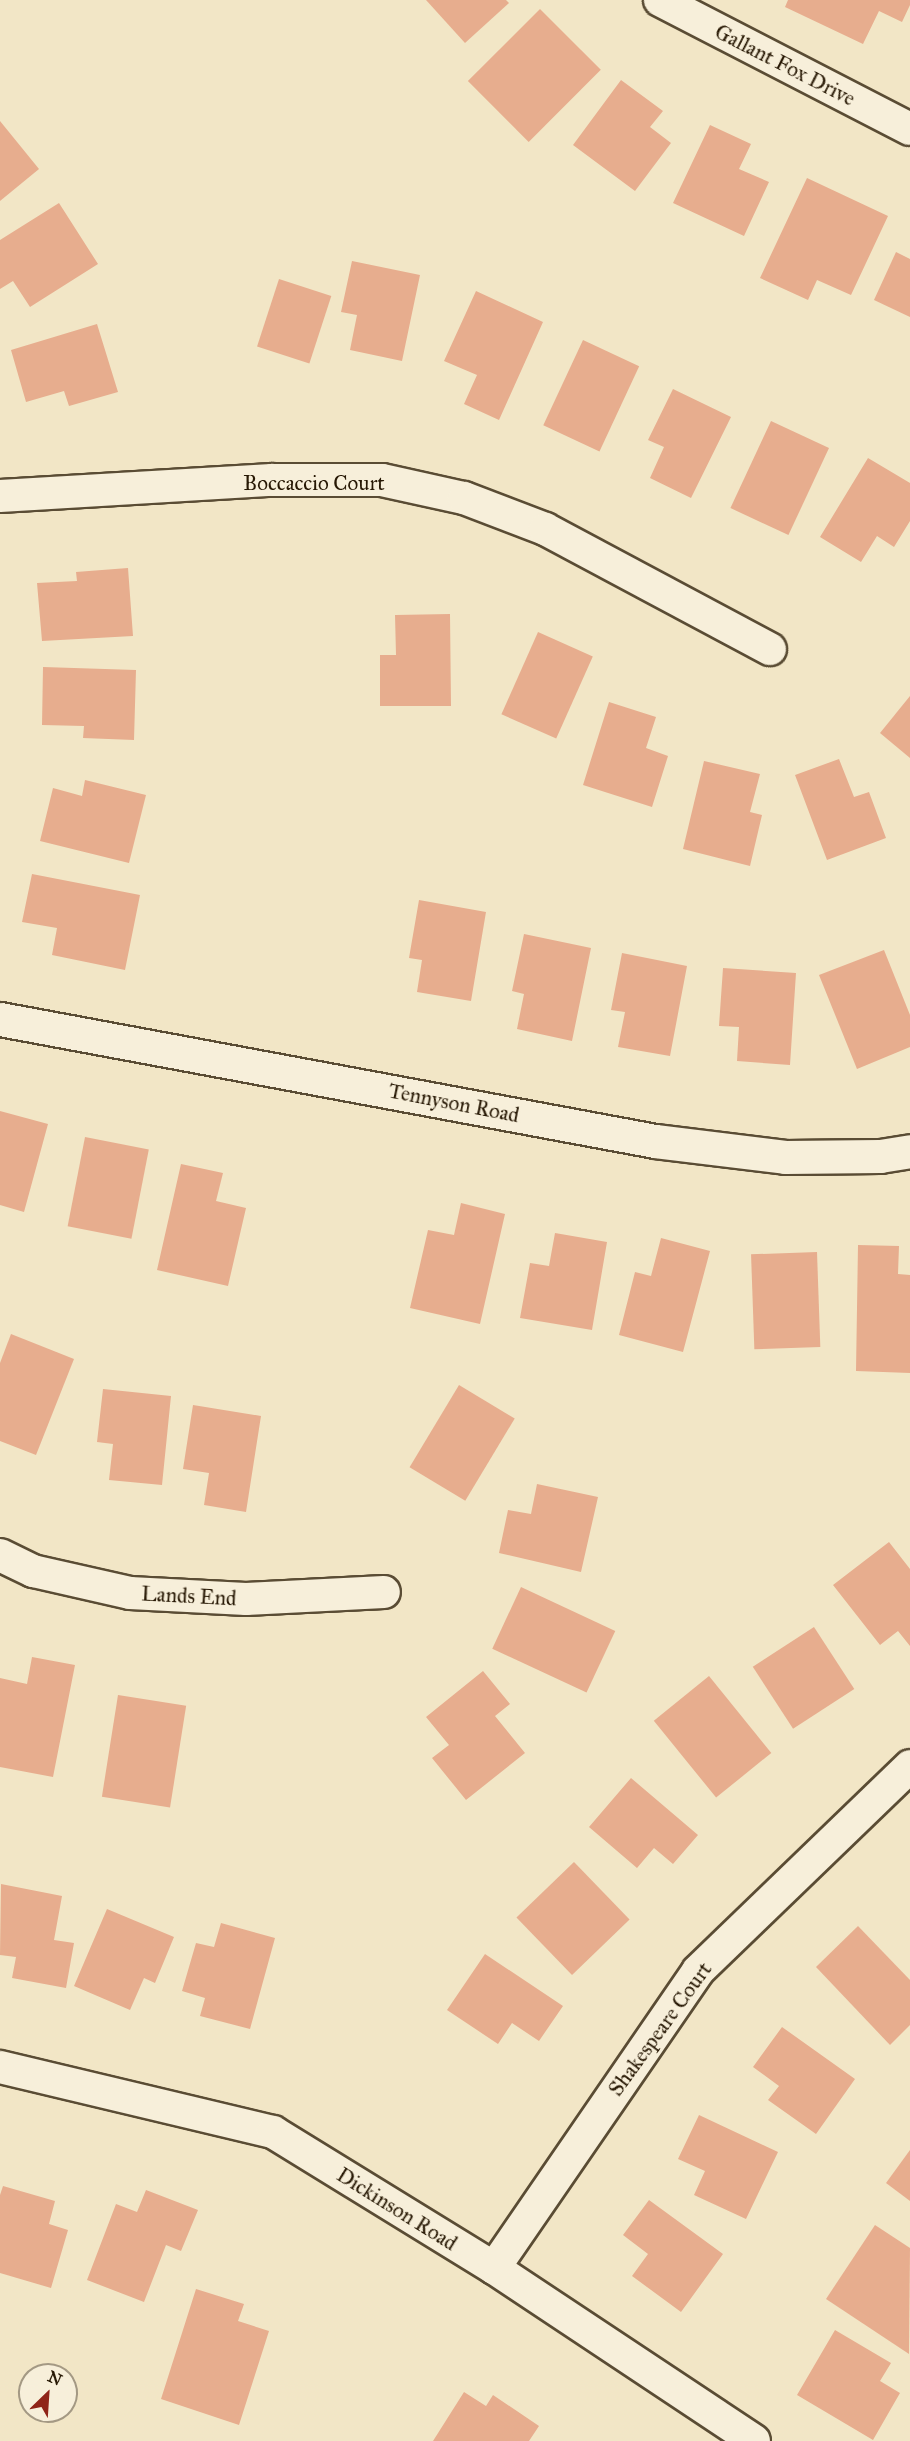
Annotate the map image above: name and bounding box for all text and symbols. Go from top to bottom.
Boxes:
street label: Gallant Fox Drive [711,19,859,111]
street label: Boccaccio Court [243,470,385,496]
street label: Tennyson Road [386,1078,522,1128]
street label: Lands End [141,1581,237,1611]
street label: Shakespeare Court [603,1957,717,2101]
street label: Dickinson Road [332,2162,462,2256]
north arrow [18,2363,78,2423]
text: N [45,2367,65,2390]

